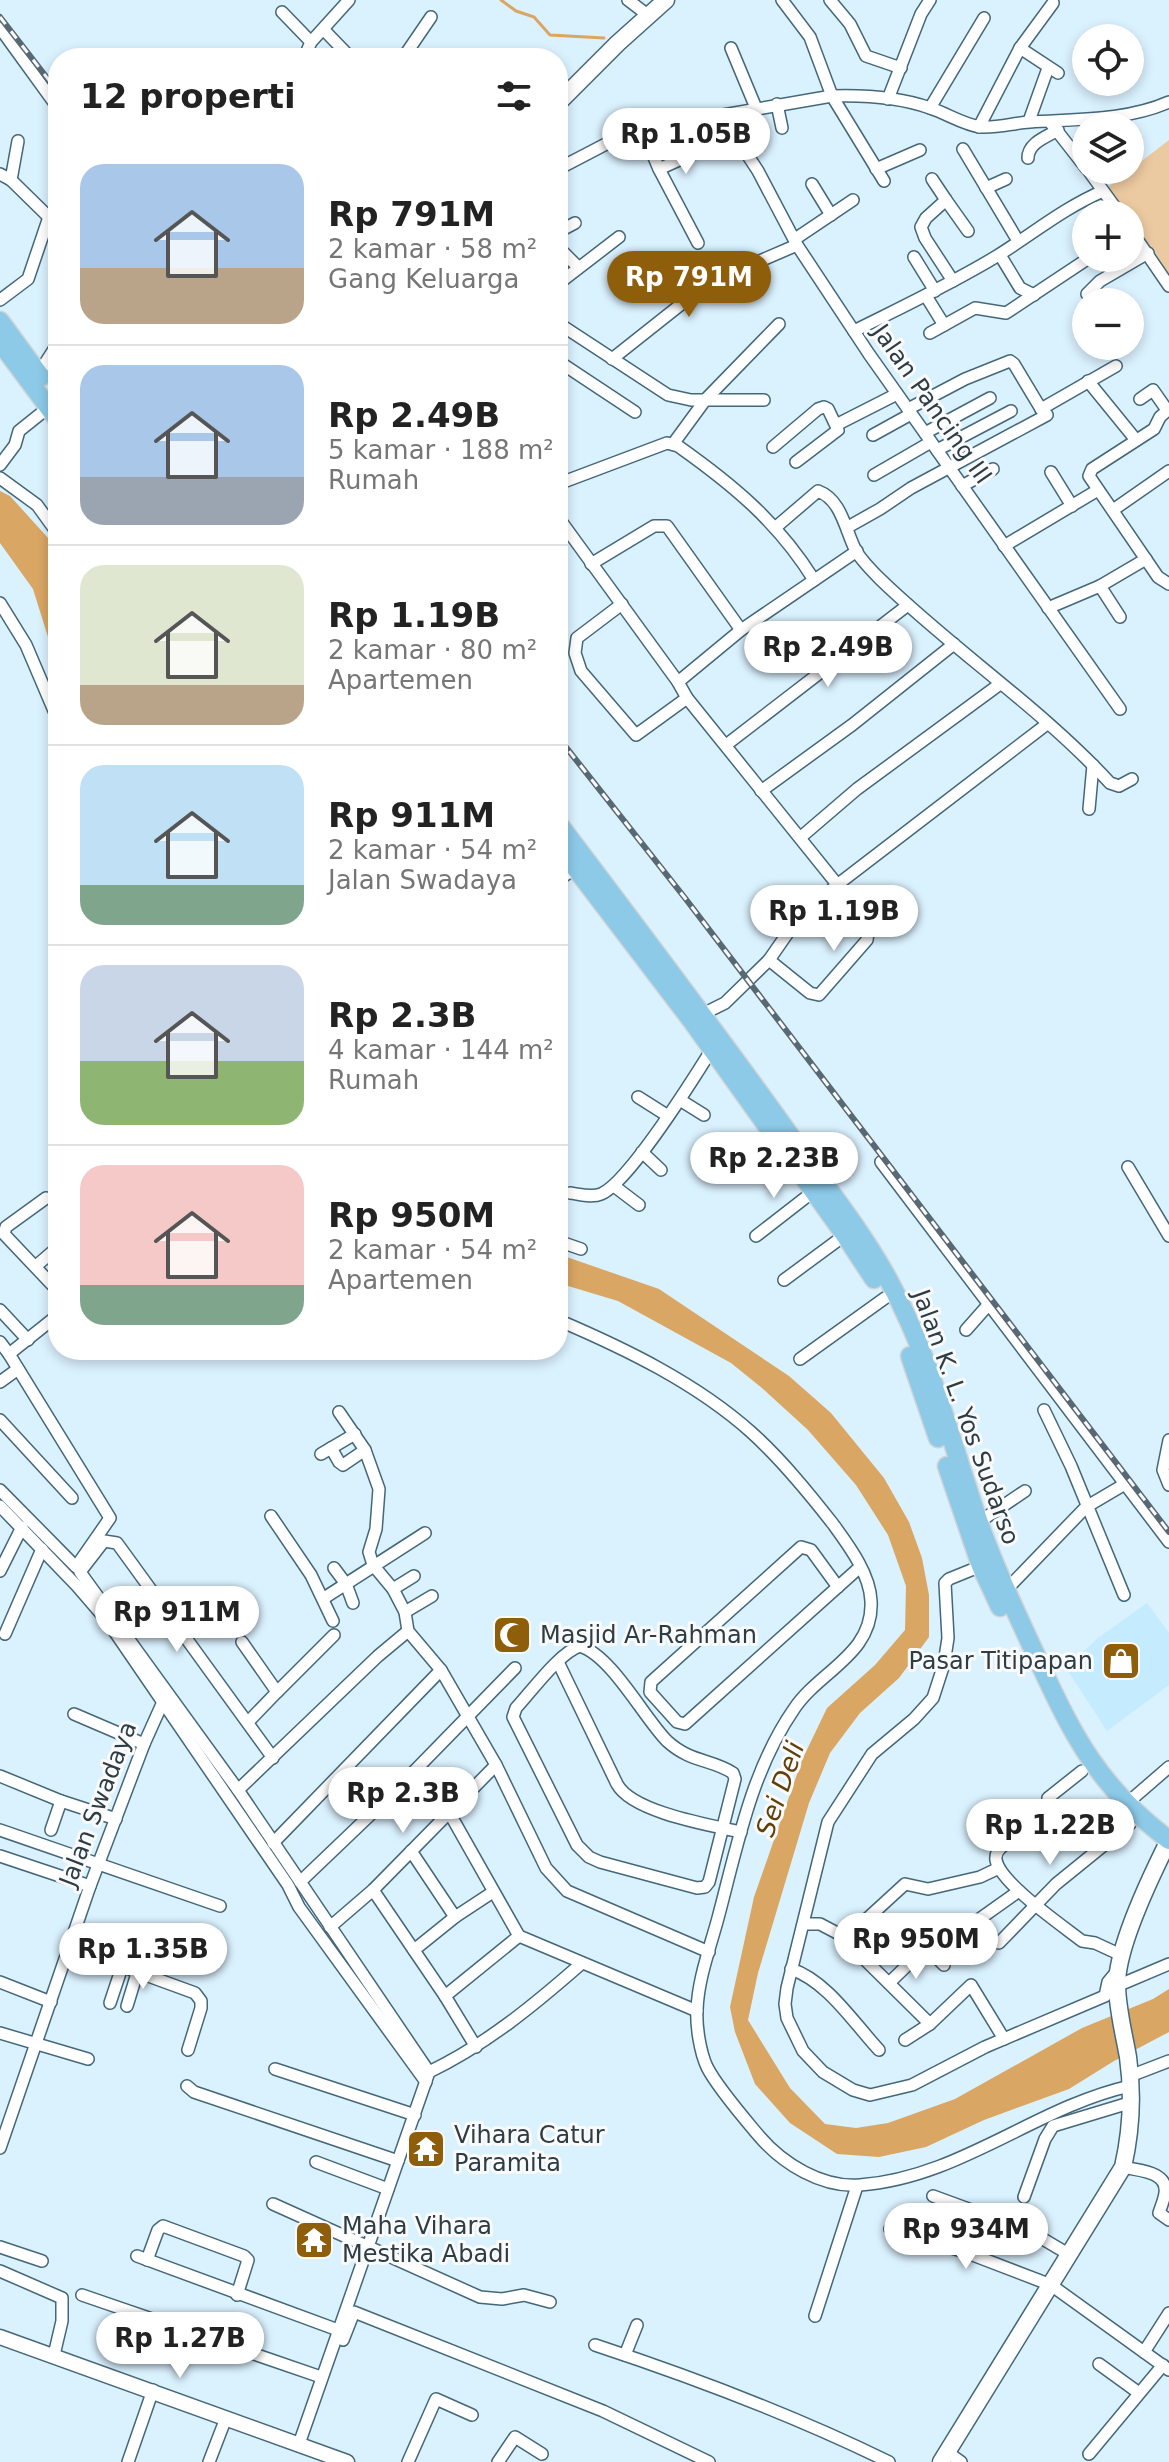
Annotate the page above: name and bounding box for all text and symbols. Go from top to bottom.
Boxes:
map controls [1072,24,1144,360]
button: locate [1072,24,1144,96]
icon: filters [492,74,536,118]
text: 12 properti [80,76,296,116]
pin: Rp 1.05B [603,108,769,176]
button: layers [1072,112,1144,184]
text: Rp 1.05B [620,119,752,149]
text: Rp 791M [328,194,495,234]
icon: home [144,196,240,292]
button: + [1072,200,1144,272]
text: 2 kamar · 58 m² [328,234,537,264]
pin: Rp 791M [615,251,763,319]
text: Rp 791M [625,262,753,292]
text: Gang Keluarga [328,264,519,294]
button: − [1072,288,1144,360]
street label: Jalan Pancing III [865,317,998,489]
text: Rp 2.49B [328,395,500,435]
icon: home [144,397,240,493]
text: 5 kamar · 188 m² [328,435,554,465]
text: Rumah [328,465,419,495]
text: Rp 1.19B [328,595,500,635]
icon: home [144,597,240,693]
pin: Rp 2.49B [745,621,911,689]
text: Rp 2.49B [762,632,894,662]
text: 2 kamar · 80 m² [328,635,537,665]
text: Apartemen [328,665,473,695]
text: Rp 911M [328,795,495,835]
icon: home [144,797,240,893]
text: 2 kamar · 54 m² [328,835,537,865]
text: Jalan Swadaya [328,865,517,895]
pin: Rp 1.19B [751,885,917,953]
text: Rp 1.19B [768,896,900,926]
text: Rp 2.3B [328,995,477,1035]
icon: home [144,997,240,1093]
text: 4 kamar · 144 m² [328,1035,554,1065]
text: Rumah [328,1065,419,1095]
pin: Rp 2.23B [691,1132,857,1200]
text: Rp 2.23B [708,1143,840,1173]
text: Rp 950M [328,1195,495,1235]
icon: home [144,1197,240,1293]
text: 2 kamar · 54 m² [328,1235,537,1265]
text: Apartemen [328,1265,473,1295]
street label: Jalan K. L. Yos Sudarso [906,1284,1025,1548]
pin: Rp 911M [103,1586,251,1654]
text: Rp 911M [113,1597,241,1627]
mosque icon: Masjid Ar-Rahman [491,1614,533,1656]
place label: Masjid Ar-Rahman [540,1621,757,1649]
shop icon: Pasar Titipapan [1100,1640,1142,1682]
place label: Pasar Titipapan [908,1647,1093,1675]
street label: Jalan Swadaya [53,1718,142,1892]
water label: Sei Deli [750,1737,810,1840]
pin: Rp 2.3B [329,1767,477,1835]
text: Rp 2.3B [346,1778,460,1808]
pin: Rp 1.22B [967,1799,1133,1867]
text: Rp 1.22B [984,1810,1116,1840]
pin: Rp 950M [842,1913,990,1981]
pin: Rp 1.35B [60,1923,226,1991]
text: Rp 950M [852,1924,980,1954]
text: Rp 1.35B [77,1934,209,1964]
place label: Vihara Catur Paramita [454,2121,605,2177]
temple icon: Vihara Catur Paramita [405,2128,447,2170]
pin: Rp 934M [892,2203,1040,2271]
place label: Maha Vihara Mestika Abadi [342,2212,510,2268]
text: Rp 934M [902,2214,1030,2244]
temple icon: Maha Vihara Mestika Abadi [293,2219,335,2261]
pin: Rp 1.27B [97,2312,263,2380]
text: Rp 1.27B [114,2323,246,2353]

